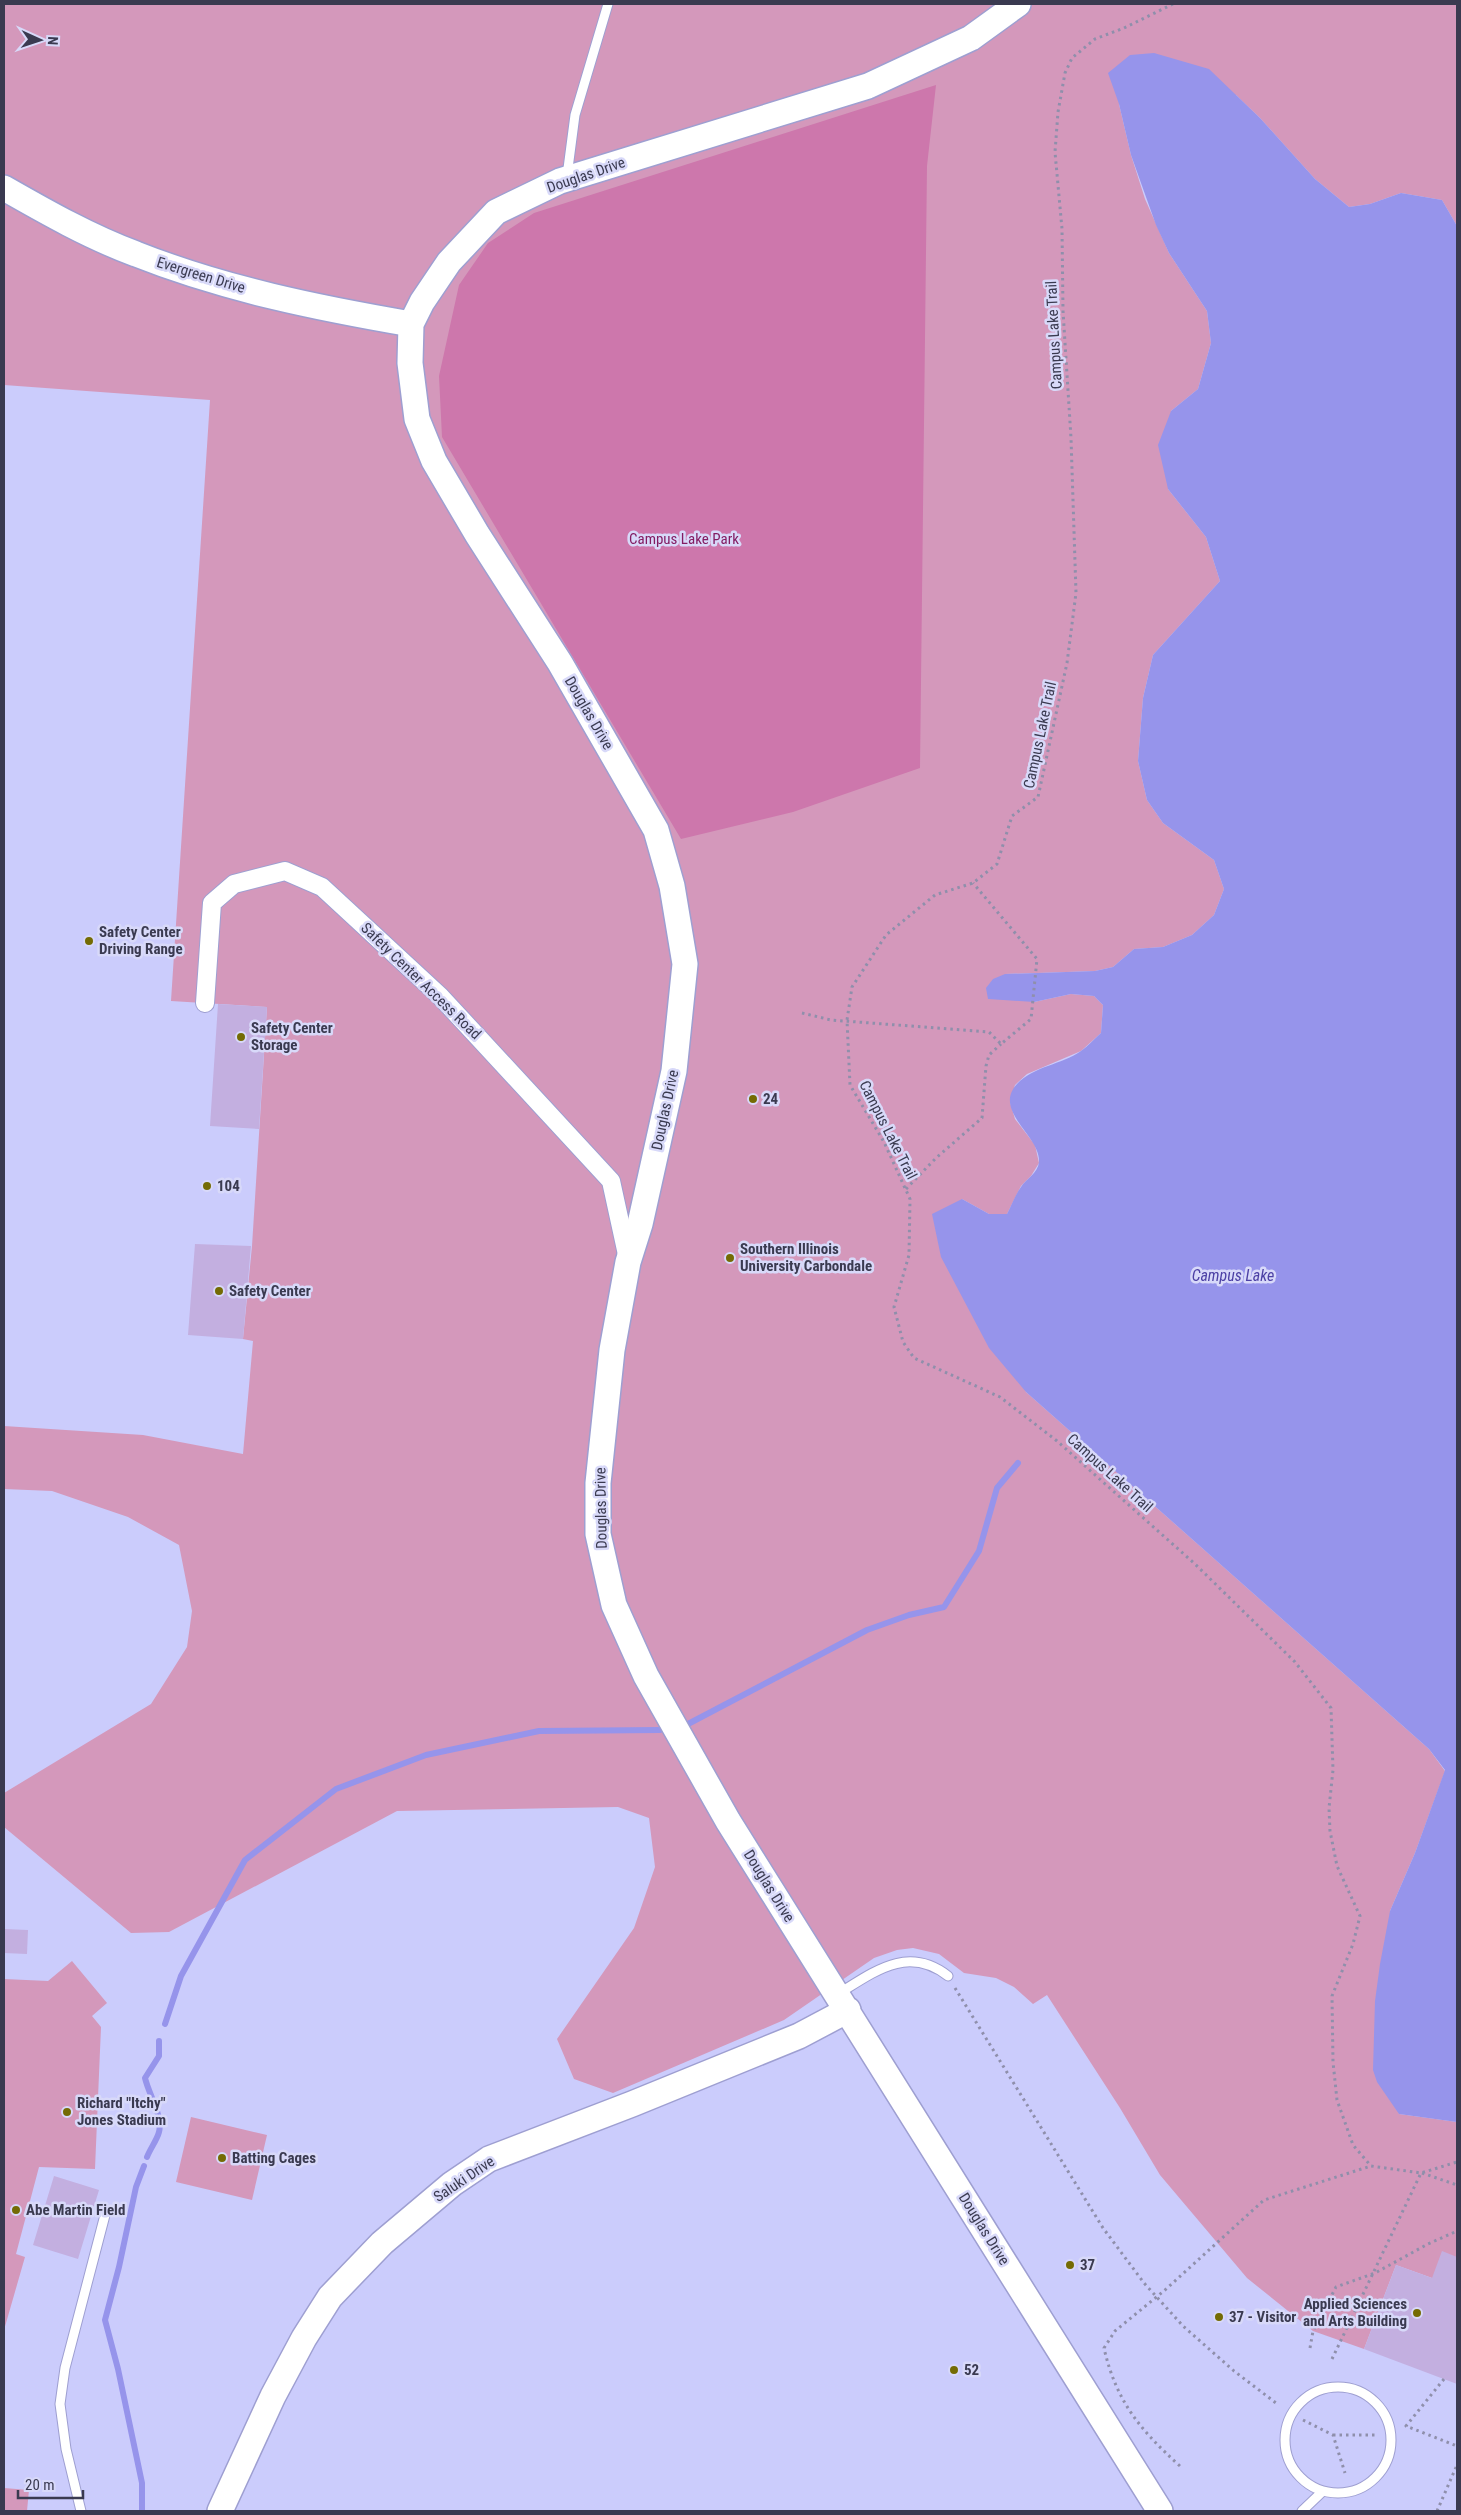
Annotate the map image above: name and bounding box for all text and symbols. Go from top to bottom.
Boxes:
north arrow [15,15,65,65]
text: N [45,36,61,45]
street label: Douglas Drive [545,153,627,197]
street label: Evergreen Drive [155,253,247,297]
street label: Campus Lake Trail [1042,280,1066,390]
park label: Campus Lake Park [629,530,739,548]
street label: Douglas Drive [561,673,617,753]
street label: Campus Lake Trail [1020,680,1060,790]
street label: Safety Center Access Road [357,919,485,1043]
place label: Safety Center Driving Range [99,923,183,958]
marker: Safety Center Driving Range [83,935,95,947]
place label: Safety Center Storage [251,1019,333,1054]
marker: Safety Center Storage [235,1031,247,1043]
street label: Douglas Drive [648,1068,682,1152]
street label: Campus Lake Trail [855,1078,921,1182]
place label: 24 [763,1090,779,1108]
marker: 24 [747,1093,759,1105]
place label: 104 [217,1177,240,1195]
marker: 104 [201,1180,213,1192]
place label: Southern Illinois University Carbondale [740,1240,872,1275]
marker: Southern Illinois University Carbondale [724,1252,736,1264]
water label: Campus Lake [1192,1266,1274,1285]
place label: Safety Center [229,1282,311,1300]
marker: Safety Center [213,1285,225,1297]
street label: Campus Lake Trail [1064,1430,1156,1516]
street label: Douglas Drive [591,1467,611,1549]
street label: Douglas Drive [740,1847,798,1925]
place label: Richard "Itchy" Jones Stadium [77,2094,166,2129]
marker: Richard "Itchy" Jones Stadium [61,2106,73,2118]
place label: Batting Cages [232,2149,316,2167]
marker: Batting Cages [216,2152,228,2164]
street label: Saluki Drive [430,2152,498,2206]
street label: Douglas Drive [955,2190,1013,2268]
place label: Abe Martin Field [26,2201,125,2219]
marker: Abe Martin Field [10,2204,22,2216]
place label: 37 [1080,2256,1095,2274]
marker: 37 [1064,2259,1076,2271]
place label: Applied Sciences and Arts Building [1303,2295,1407,2330]
marker: Applied Sciences and Arts Building [1411,2307,1423,2319]
place label: 37 - Visitor [1229,2308,1296,2326]
marker: 37 - Visitor [1213,2311,1225,2323]
place label: 52 [964,2361,979,2379]
marker: 52 [948,2364,960,2376]
scale bar [18,2468,82,2500]
text: 20 m [25,2476,55,2494]

